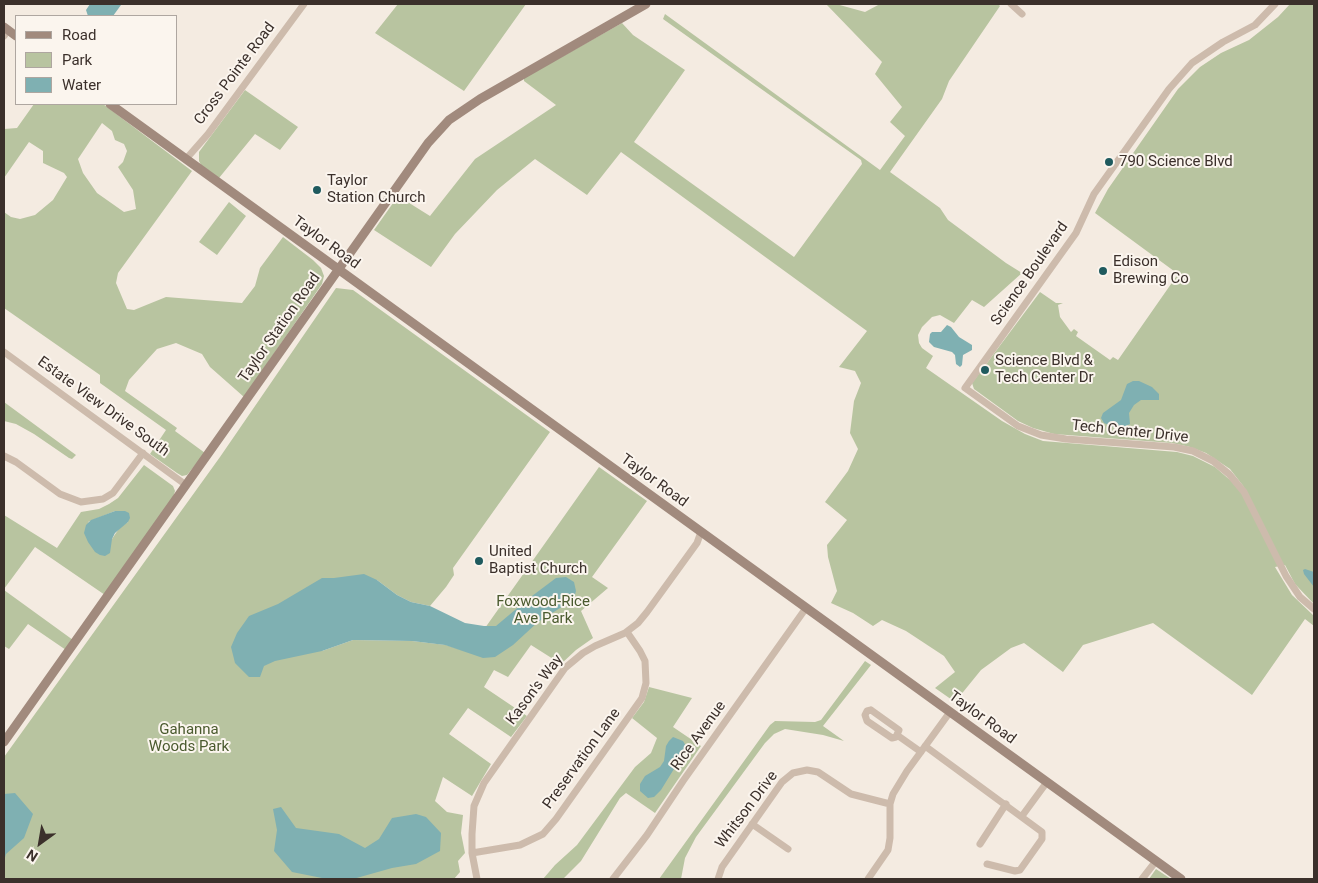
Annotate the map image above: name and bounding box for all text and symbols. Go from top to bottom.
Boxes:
legend [15,15,178,105]
street label: Cross Pointe Road [191,19,279,129]
text: Road [62,26,96,44]
text: Park [62,51,92,69]
text: Water [62,76,101,94]
place label: 790 Science Blvd [1119,153,1233,171]
marker: 790 Science Blvd [1103,156,1115,168]
place label: Taylor Station Church [327,172,425,207]
marker: Taylor Station Church [311,184,323,196]
street label: Taylor Road [289,213,363,273]
street label: Science Boulevard [987,219,1073,329]
place label: Edison Brewing Co [1113,253,1189,288]
marker: Edison Brewing Co [1097,265,1109,277]
street label: Taylor Station Road [235,270,325,386]
place label: Science Blvd & Tech Center Dr [995,352,1094,387]
street label: Estate View Drive South [34,353,172,461]
marker: Science Blvd & Tech Center Dr [979,364,991,376]
street label: Tech Center Drive [1071,417,1189,447]
street label: Taylor Road [617,451,691,511]
place label: United Baptist Church [489,543,587,578]
marker: United Baptist Church [473,555,485,567]
park label: Foxwood-Rice Ave Park [496,593,590,628]
street label: Kason's Way [503,651,567,729]
street label: Taylor Road [945,688,1019,748]
street label: Rice Avenue [668,698,730,774]
street label: Preservation Lane [539,705,625,813]
park label: Gahanna Woods Park [149,721,229,756]
street label: Whitson Drive [712,768,782,852]
north arrow [15,818,65,868]
text: N [24,846,40,865]

